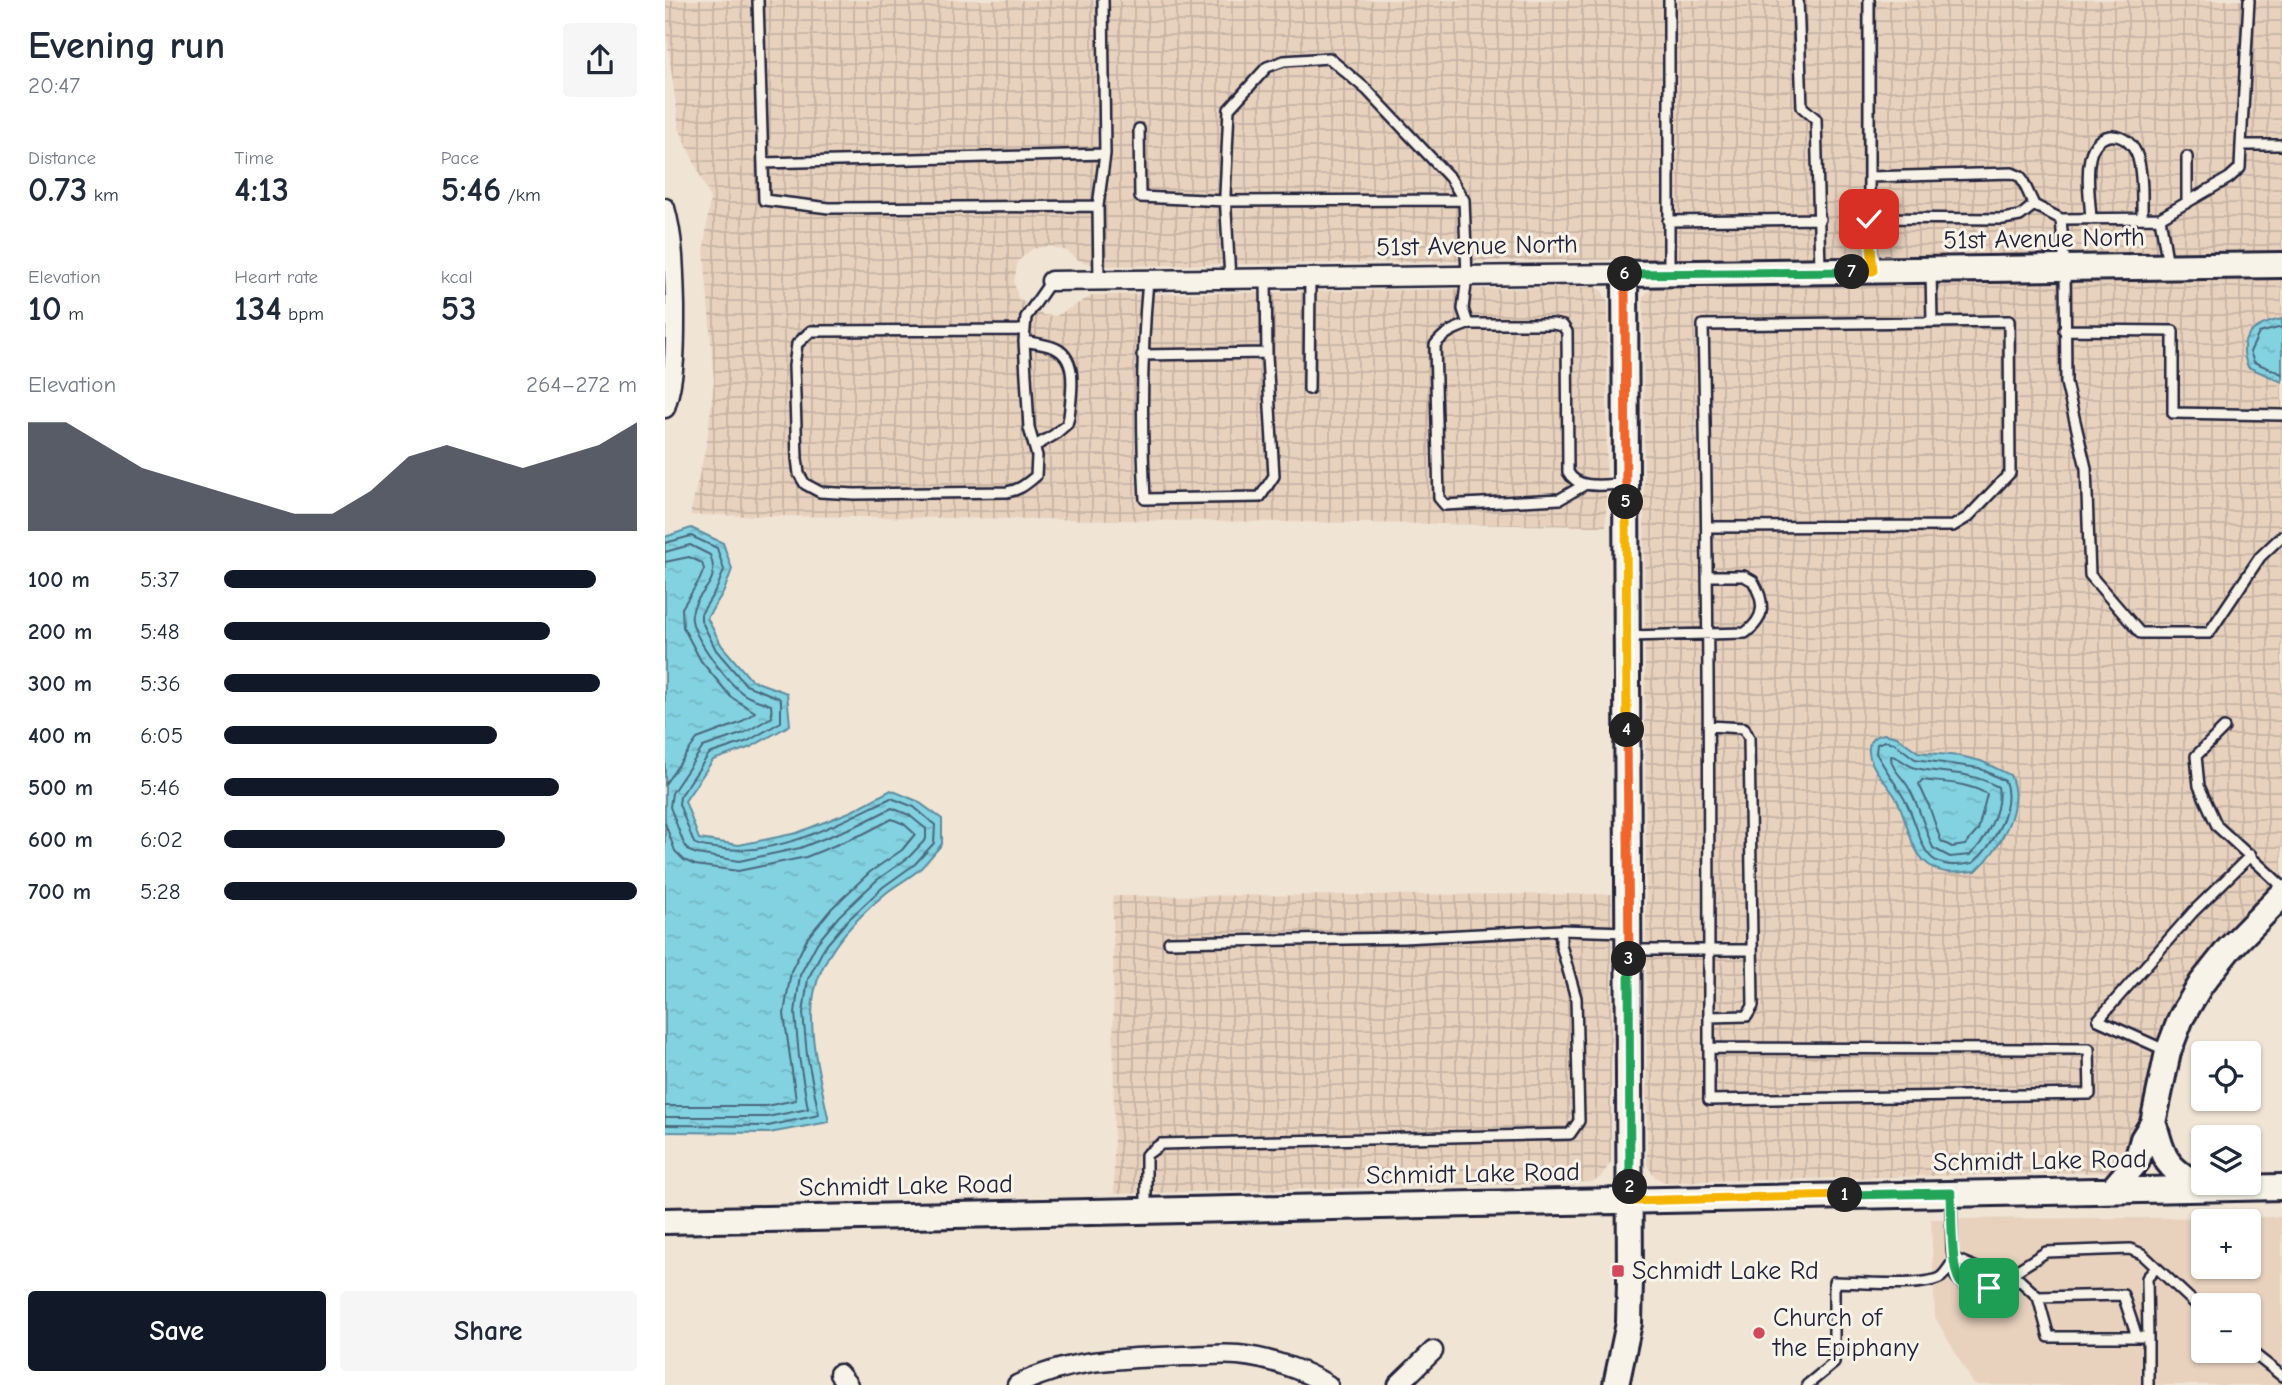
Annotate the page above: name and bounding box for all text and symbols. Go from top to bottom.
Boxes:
button: share [563,23,637,97]
text: Evening run [28,24,225,68]
text: 20:47 [28,72,80,99]
text: Distance [28,147,96,169]
text: Time [234,147,274,169]
text: Pace [441,147,479,169]
text: 0.73 [28,169,87,210]
text: 4:13 [234,169,289,210]
text: 5:46 [441,169,501,210]
text: km [87,184,119,206]
text: /km [501,184,541,206]
pin [1839,189,1899,249]
icon: check [1850,200,1888,238]
street label: 51st Avenue North [1943,222,2145,256]
street label: 51st Avenue North [1376,229,1578,263]
pin: 7 [1835,254,1869,290]
pin: 6 [1607,256,1643,292]
text: 7 [1847,260,1856,282]
text: 6 [1620,262,1629,284]
text: Elevation [28,266,101,288]
text: Heart rate [234,266,318,288]
text: kcal [441,266,473,288]
text: 10 [28,288,62,329]
text: 134 [234,288,282,329]
text: 53 [441,288,477,329]
text: m [62,303,84,325]
text: bpm [282,303,324,325]
text: Elevation [28,371,116,398]
text: 264–272 m [526,371,637,398]
pin: 5 [1609,484,1643,520]
text: 5 [1620,490,1631,512]
text: 100 m [28,566,90,593]
text: 5:37 [140,566,179,593]
text: 200 m [28,618,92,645]
text: 5:48 [140,618,180,645]
text: 300 m [28,670,92,697]
text: 5:36 [140,670,181,697]
pin: 4 [1609,712,1644,748]
text: 4 [1622,718,1631,740]
text: 400 m [28,722,92,749]
text: 6:05 [140,722,183,749]
text: 500 m [28,774,93,801]
text: 5:46 [140,774,180,801]
text: 600 m [28,826,93,853]
text: 6:02 [140,826,183,853]
text: 700 m [28,878,91,905]
text: 5:28 [140,878,181,905]
pin: 3 [1611,942,1647,976]
text: 3 [1624,947,1633,969]
map controls [2191,1041,2261,1363]
button: locate [2191,1041,2261,1111]
button: layers [2191,1125,2261,1195]
street label: Schmidt Lake Road [1933,1144,2147,1178]
street label: Schmidt Lake Road [1366,1157,1580,1191]
street label: Schmidt Lake Road [799,1169,1013,1203]
pin: 2 [1613,1170,1647,1204]
text: 2 [1625,1175,1634,1197]
pin: 1 [1827,1178,1863,1212]
text: 1 [1841,1183,1848,1205]
button: + [2191,1209,2261,1279]
place label: Schmidt Lake Rd [1632,1256,1819,1286]
pin [1959,1258,2019,1318]
marker: Schmidt Lake Rd [1610,1263,1626,1279]
icon: arrive [1970,1269,2008,1307]
button: Save [28,1291,326,1371]
button: Share [340,1291,637,1371]
button: − [2191,1293,2261,1363]
place label: Church of the Epiphany [1771,1303,1919,1363]
marker: Church of the Epiphany [1751,1325,1767,1341]

